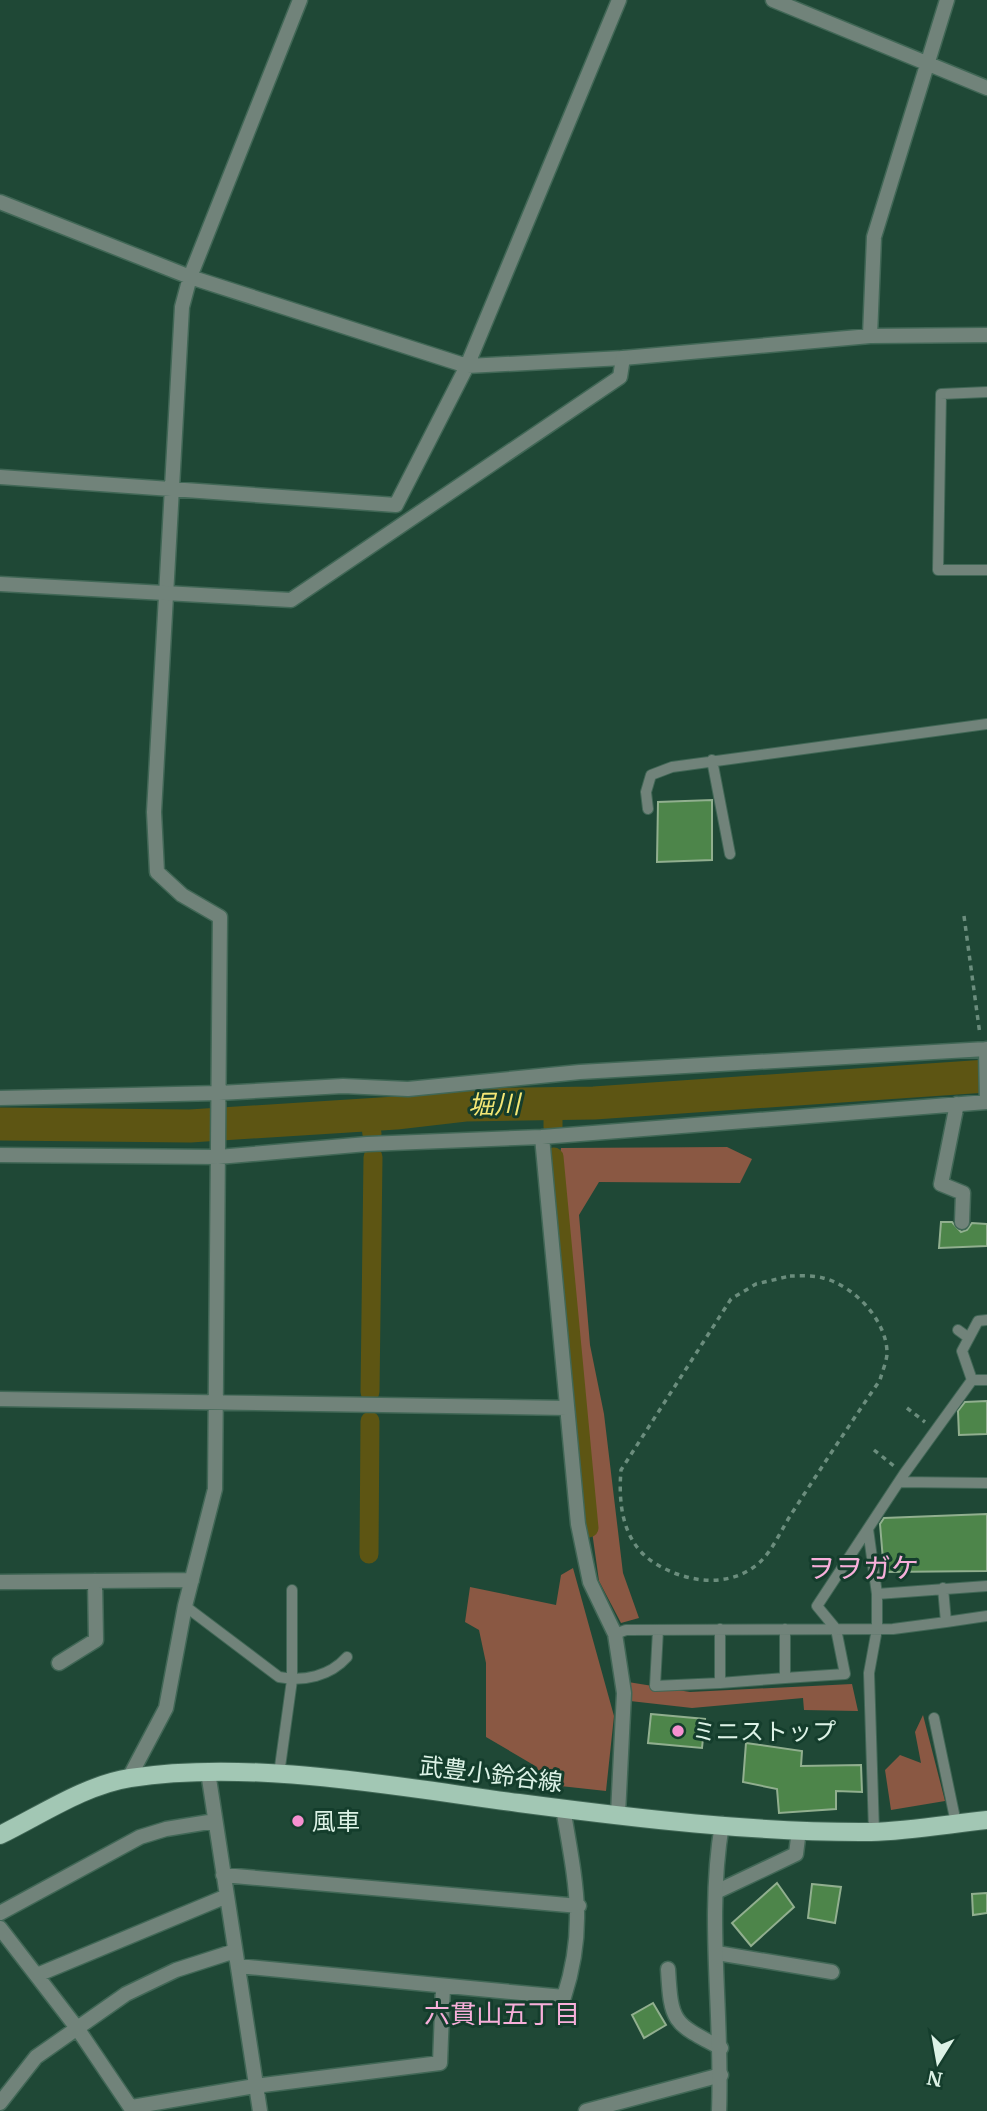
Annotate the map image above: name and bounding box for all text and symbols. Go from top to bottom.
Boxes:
water label: 堀川 [468,1087,523,1121]
district label: ヲヲガケ [807,1550,919,1586]
place label: ミニストップ [692,1716,836,1747]
marker: ミニストップ [670,1723,686,1739]
street label: 武豊小鈴谷線 [418,1750,564,1798]
place label: 風車 [312,1806,360,1837]
marker: 風車 [290,1813,306,1829]
district label: 六貫山五丁目 [424,1997,580,2030]
north arrow [903,2027,973,2097]
text: N [925,2065,944,2092]

